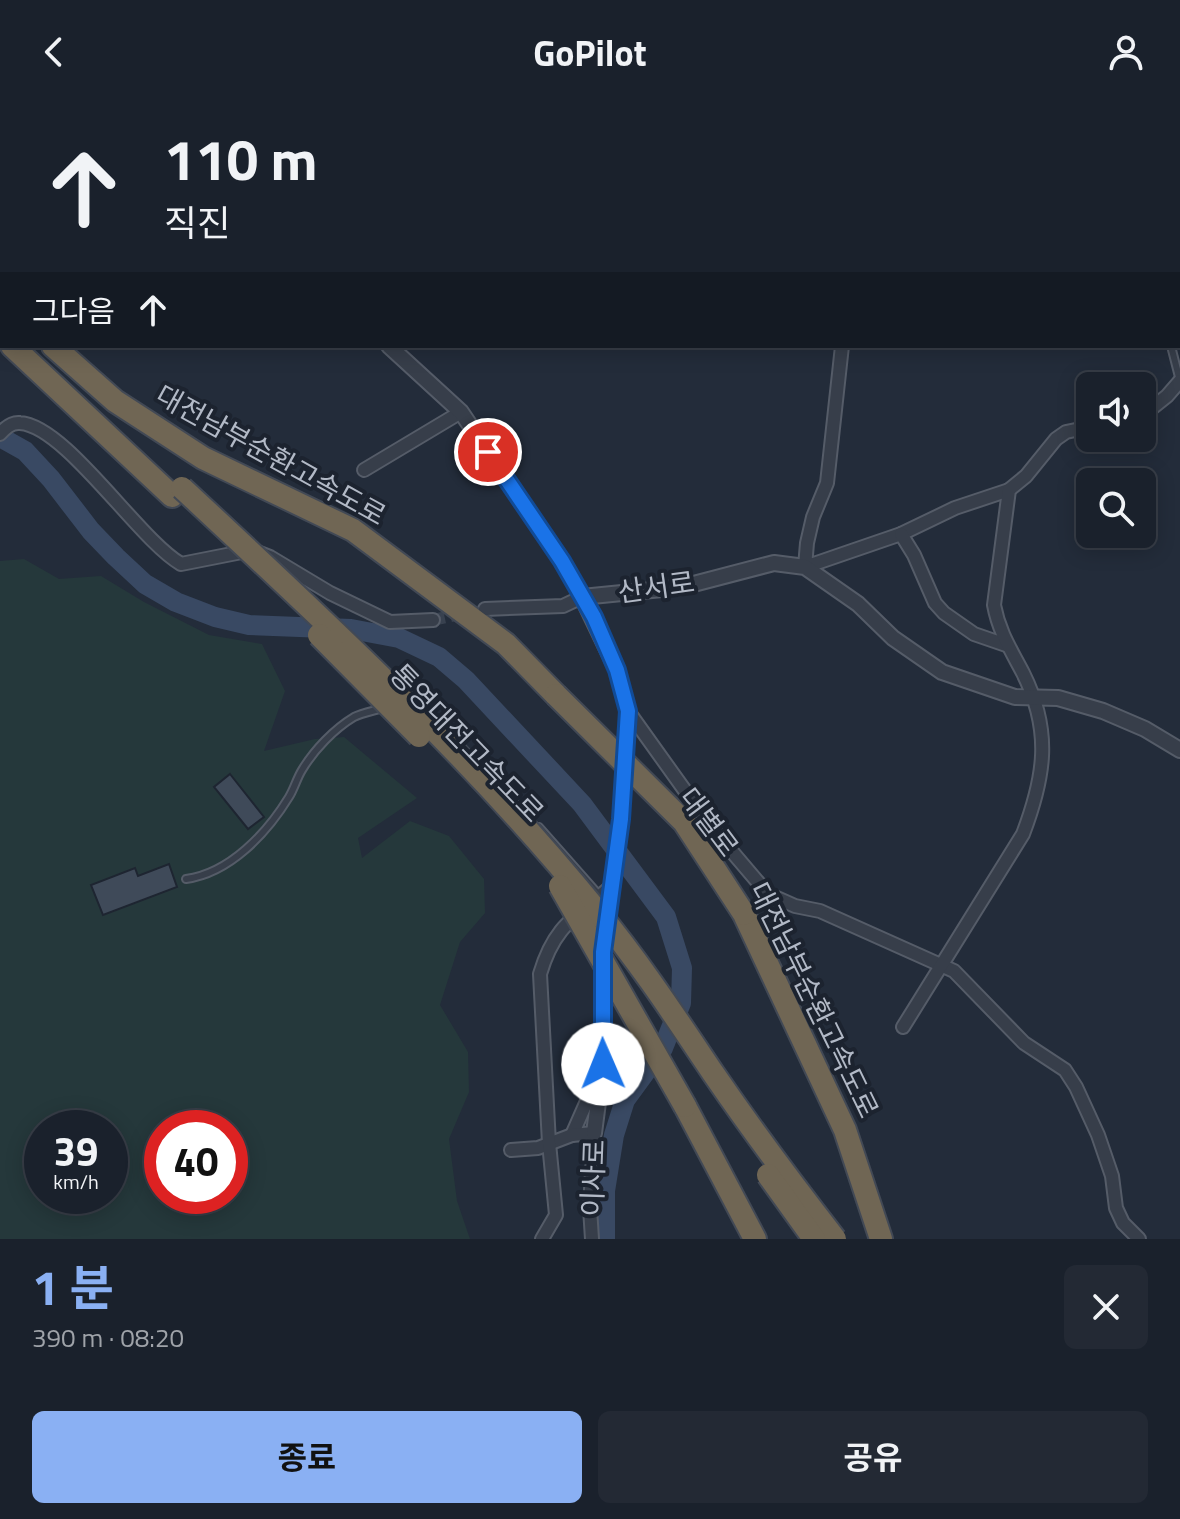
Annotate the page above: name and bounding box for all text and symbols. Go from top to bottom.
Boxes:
text: GoPilot [533,25,647,80]
icon: back [32,30,76,74]
icon: person [1104,30,1148,74]
text: 110 m [164,117,317,202]
icon: ahead [32,136,136,240]
text: 직진 [164,195,230,250]
text: 그다음 [32,288,115,334]
icon: ahead [131,288,175,332]
map controls [1076,372,1156,548]
button: sound [1076,372,1156,452]
street label: 대전남부순환고속도로 [148,373,394,536]
pin [454,418,522,486]
icon: arrive [466,430,510,474]
button: search [1076,468,1156,548]
street label: 산서로 [615,560,697,613]
street label: 통영대전고속도로 [380,654,554,832]
street label: 대별로 [669,778,750,865]
street label: 대전남부순환고속도로 [739,875,890,1125]
position arrow [561,1022,645,1106]
speed limit sign: 40 [144,1110,248,1214]
text: 39 [54,1121,98,1182]
street label: 이사로 [570,1139,615,1217]
text: km/h [53,1166,99,1197]
text: 1 분 [32,1251,114,1324]
button: close [1064,1265,1148,1349]
text: 390 m · 08:20 [32,1318,184,1357]
button: 종료 [32,1411,582,1503]
button: 공유 [598,1411,1148,1503]

